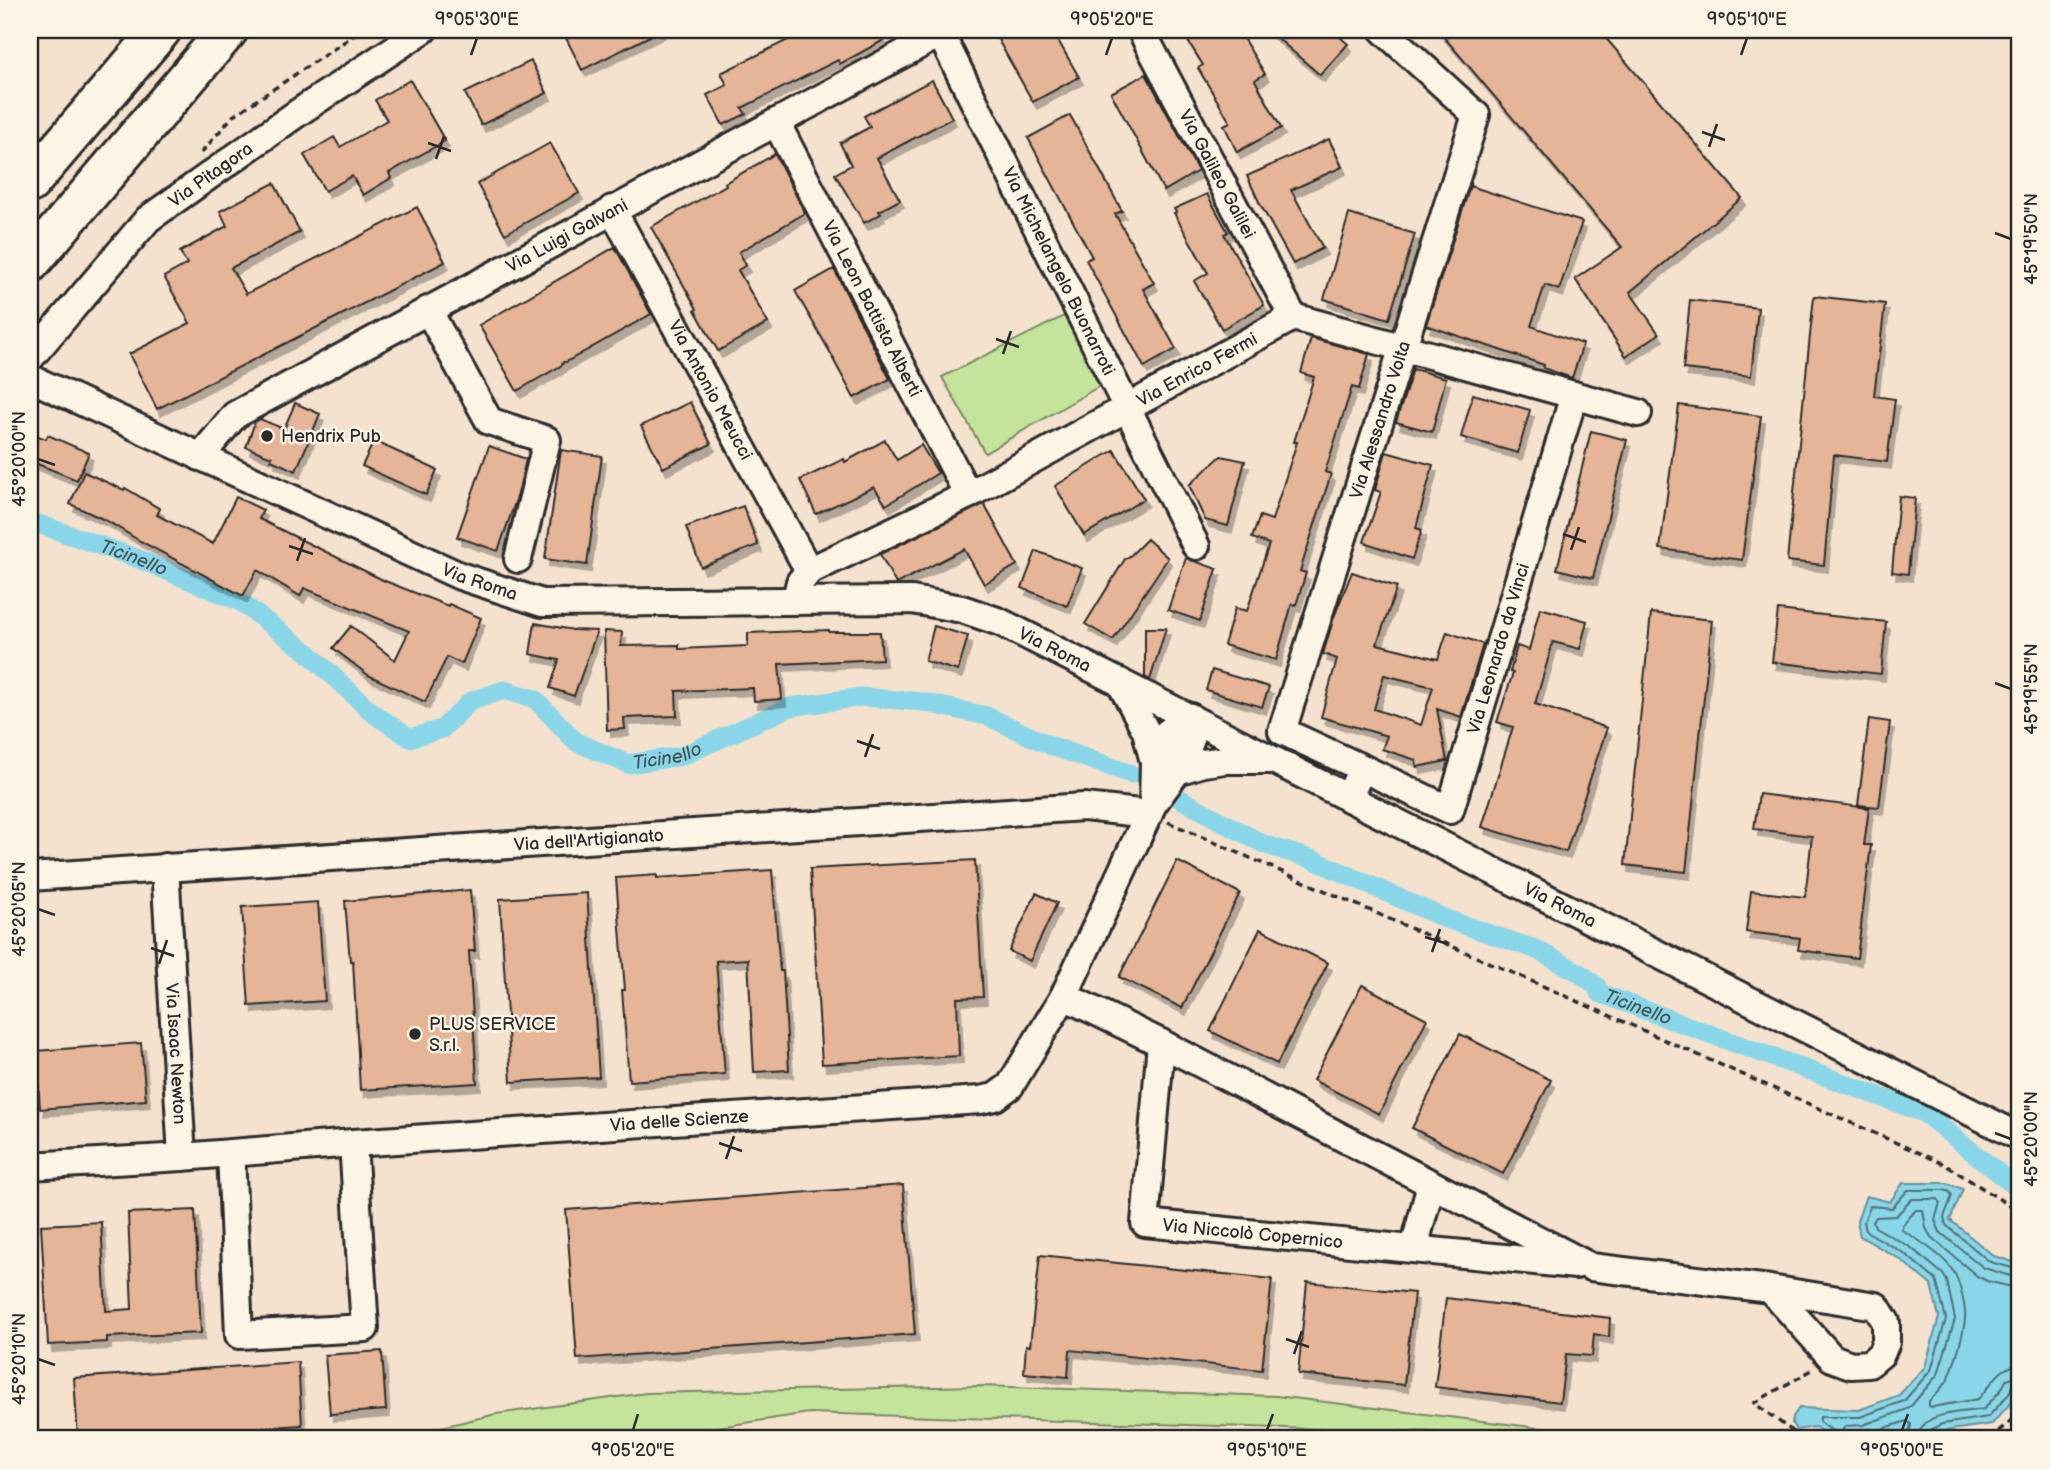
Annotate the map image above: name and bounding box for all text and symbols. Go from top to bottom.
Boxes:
text: 9°05'30"E [435,9,519,30]
text: 9°05'20"E [1070,9,1154,30]
text: 9°05'10"E [1707,9,1787,30]
street label: Via Galileo Galilei [1175,106,1260,242]
street label: Via Pitagora [164,138,257,212]
street label: Via Michelangelo Buonarroti [998,163,1120,379]
text: 45°19'50"N [2021,193,2042,285]
street label: Via Luigi Galvani [502,194,631,277]
street label: Via Leon Battista Alberti [818,217,926,400]
street label: Via Antonio Meucci [664,316,757,463]
street label: Via Enrico Fermi [1133,328,1261,411]
street label: Via Alessandro Volta [1345,338,1415,502]
text: 45°20'00"N [9,411,30,507]
place label: Hendrix Pub [281,426,381,447]
marker: Hendrix Pub [259,428,275,444]
water label: Ticinello [97,535,171,581]
street label: Via Roma [439,559,520,605]
street label: Via Leonardo da Vinci [1463,561,1534,736]
street label: Via Roma [1015,623,1095,677]
text: 45°19'55"N [2021,643,2042,735]
water label: Ticinello [631,737,705,775]
street label: Via dell'Artigianato [513,824,664,855]
text: 45°20'05"N [9,861,30,957]
street label: Via Roma [1520,878,1600,932]
street label: Via Isaac Newton [161,982,191,1125]
water label: Ticinello [1601,984,1675,1030]
place label: PLUS SERVICE S.r.l. [429,1014,556,1056]
marker: PLUS SERVICE S.r.l. [407,1026,423,1042]
text: 45°20'00"N [2021,1091,2042,1187]
street label: Via delle Scienze [609,1105,750,1136]
street label: Via Niccolò Copernico [1162,1214,1344,1253]
text: 45°20'10"N [9,1313,30,1405]
text: 9°05'20"E [591,1440,675,1461]
text: 9°05'10"E [1227,1440,1307,1461]
text: 9°05'00"E [1860,1440,1944,1461]

